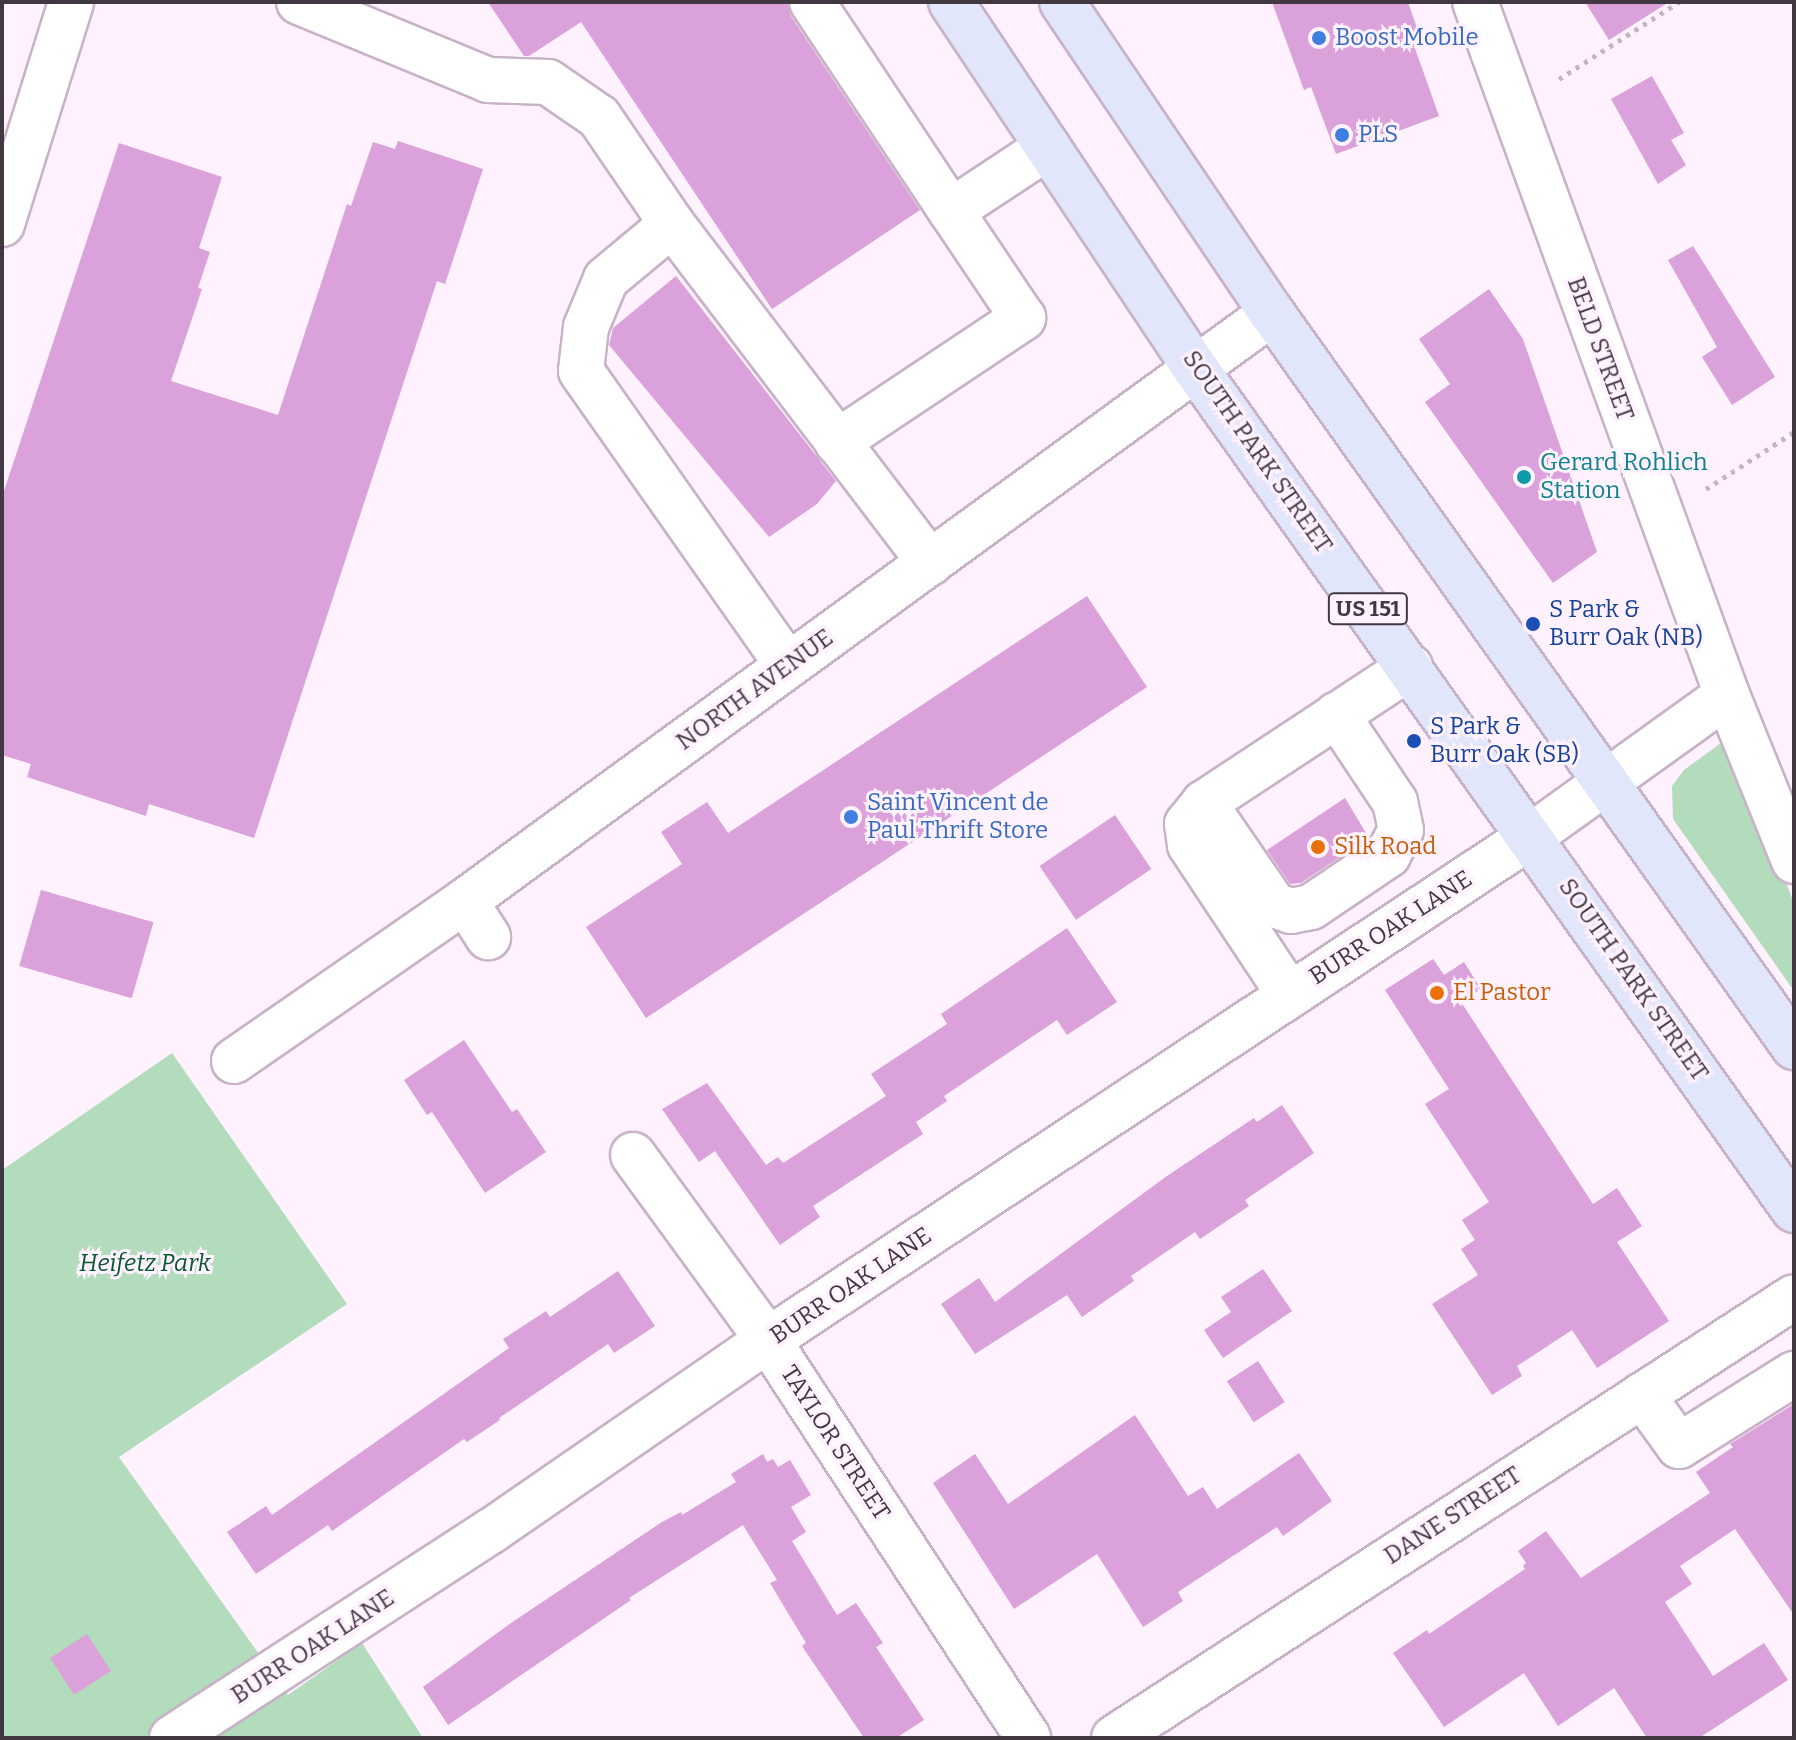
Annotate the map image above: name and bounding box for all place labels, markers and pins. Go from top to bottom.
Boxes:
place label: Boost Mobile [1335,24,1479,52]
marker: Boost Mobile [1310,29,1328,47]
place label: PLS [1358,121,1398,149]
marker: PLS [1333,126,1351,144]
place label: Gerard Rohlich Station [1540,449,1708,505]
marker: Gerard Rohlich Station [1515,468,1533,486]
place label: S Park & Burr Oak (NB) [1549,596,1703,652]
marker: S Park & Burr Oak (NB) [1524,615,1542,633]
place label: S Park & Burr Oak (SB) [1430,713,1579,769]
marker: S Park & Burr Oak (SB) [1405,732,1423,750]
place label: Saint Vincent de Paul Thrift Store [867,789,1049,845]
marker: Saint Vincent de Paul Thrift Store [842,808,860,826]
place label: Silk Road [1334,833,1437,861]
marker: Silk Road [1309,838,1327,856]
place label: El Pastor [1453,979,1551,1007]
marker: El Pastor [1428,984,1446,1002]

